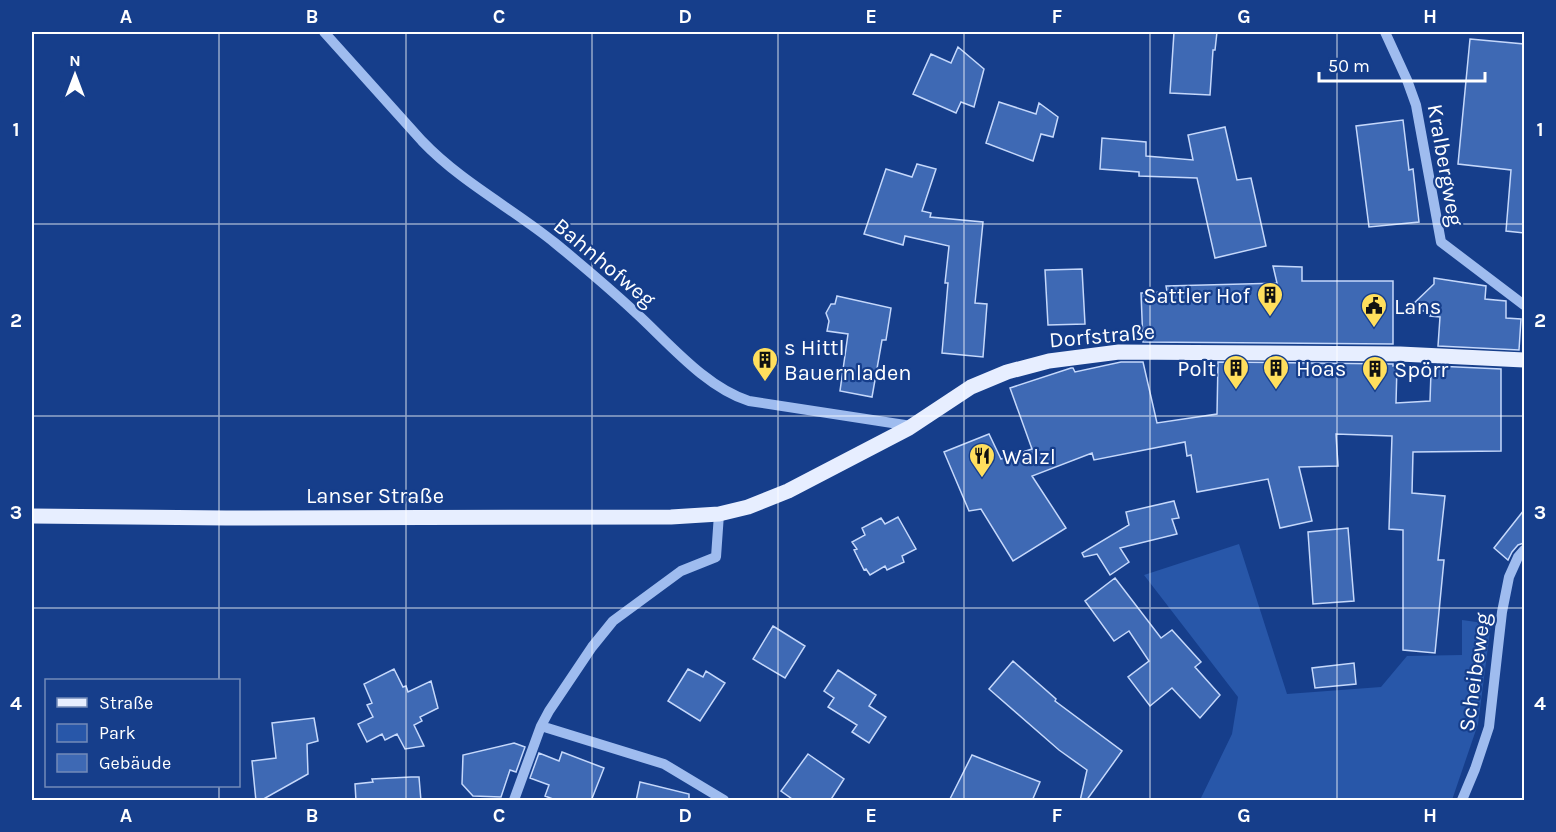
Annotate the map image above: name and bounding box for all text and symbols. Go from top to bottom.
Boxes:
text: A [120,5,133,28]
text: B [306,5,318,28]
text: C [493,5,505,28]
text: D [678,5,692,28]
text: E [865,5,877,28]
text: F [1052,5,1063,28]
text: G [1237,5,1251,28]
text: H [1423,5,1437,28]
north arrow [45,45,105,105]
scale bar [1319,45,1486,83]
text: N [69,51,81,70]
text: 50 m [1328,55,1370,77]
street label: Kralbergweg [1421,102,1469,229]
text: 1 [12,118,20,141]
text: 1 [1536,118,1544,141]
street label: Bahnhofweg [548,213,661,313]
building icon: Sattler Hof [1255,280,1285,318]
place label: Sattler Hof [1143,283,1250,309]
public building icon: Lans [1359,291,1389,329]
place label: Lans [1394,294,1441,320]
text: 2 [10,309,22,332]
text: 2 [1534,309,1546,332]
street label: Dorfstraße [1048,318,1156,354]
place label: s Hittl Bauernladen [784,335,912,386]
building icon: s Hittl Bauernladen [750,345,780,383]
building icon: Polt [1221,353,1251,391]
building icon: Hoas [1261,353,1291,391]
building icon: Spörr [1360,354,1390,392]
place label: Polt [1177,356,1216,382]
place label: Hoas [1296,356,1346,382]
place label: Spörr [1394,357,1448,383]
restaurant icon: Walzl [967,441,997,479]
place label: Walzl [1002,444,1056,470]
street label: Lanser Straße [306,483,444,509]
text: 3 [10,501,22,524]
text: 3 [1534,501,1546,524]
street label: Scheibeweg [1454,610,1496,733]
legend [45,679,240,787]
text: 4 [10,692,22,715]
text: Straße [99,692,153,714]
text: 4 [1534,692,1546,715]
text: Park [99,722,136,744]
text: Gebäude [99,752,171,774]
text: A [120,804,133,827]
text: B [306,804,318,827]
text: C [493,804,505,827]
text: D [678,804,692,827]
text: E [865,804,877,827]
text: F [1052,804,1063,827]
text: G [1237,804,1251,827]
text: H [1423,804,1437,827]

